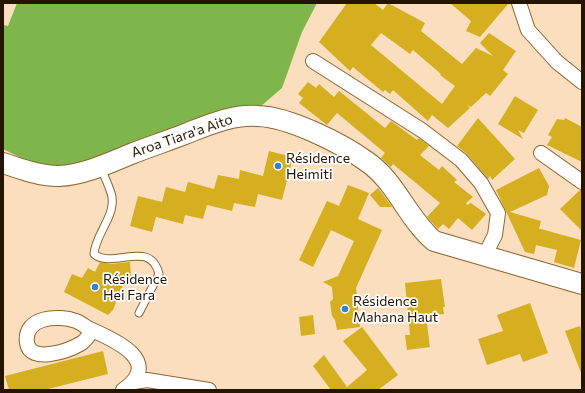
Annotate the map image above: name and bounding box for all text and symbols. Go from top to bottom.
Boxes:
street label: Aroa Tiara'a Aito [129,111,235,161]
place label: Résidence Heimiti [286,150,350,182]
marker: Résidence Heimiti [273,161,283,171]
place label: Résidence Hei Fara [103,271,167,304]
marker: Résidence Hei Fara [90,282,100,292]
place label: Résidence Mahana Haut [353,293,438,326]
marker: Résidence Mahana Haut [340,304,350,314]

